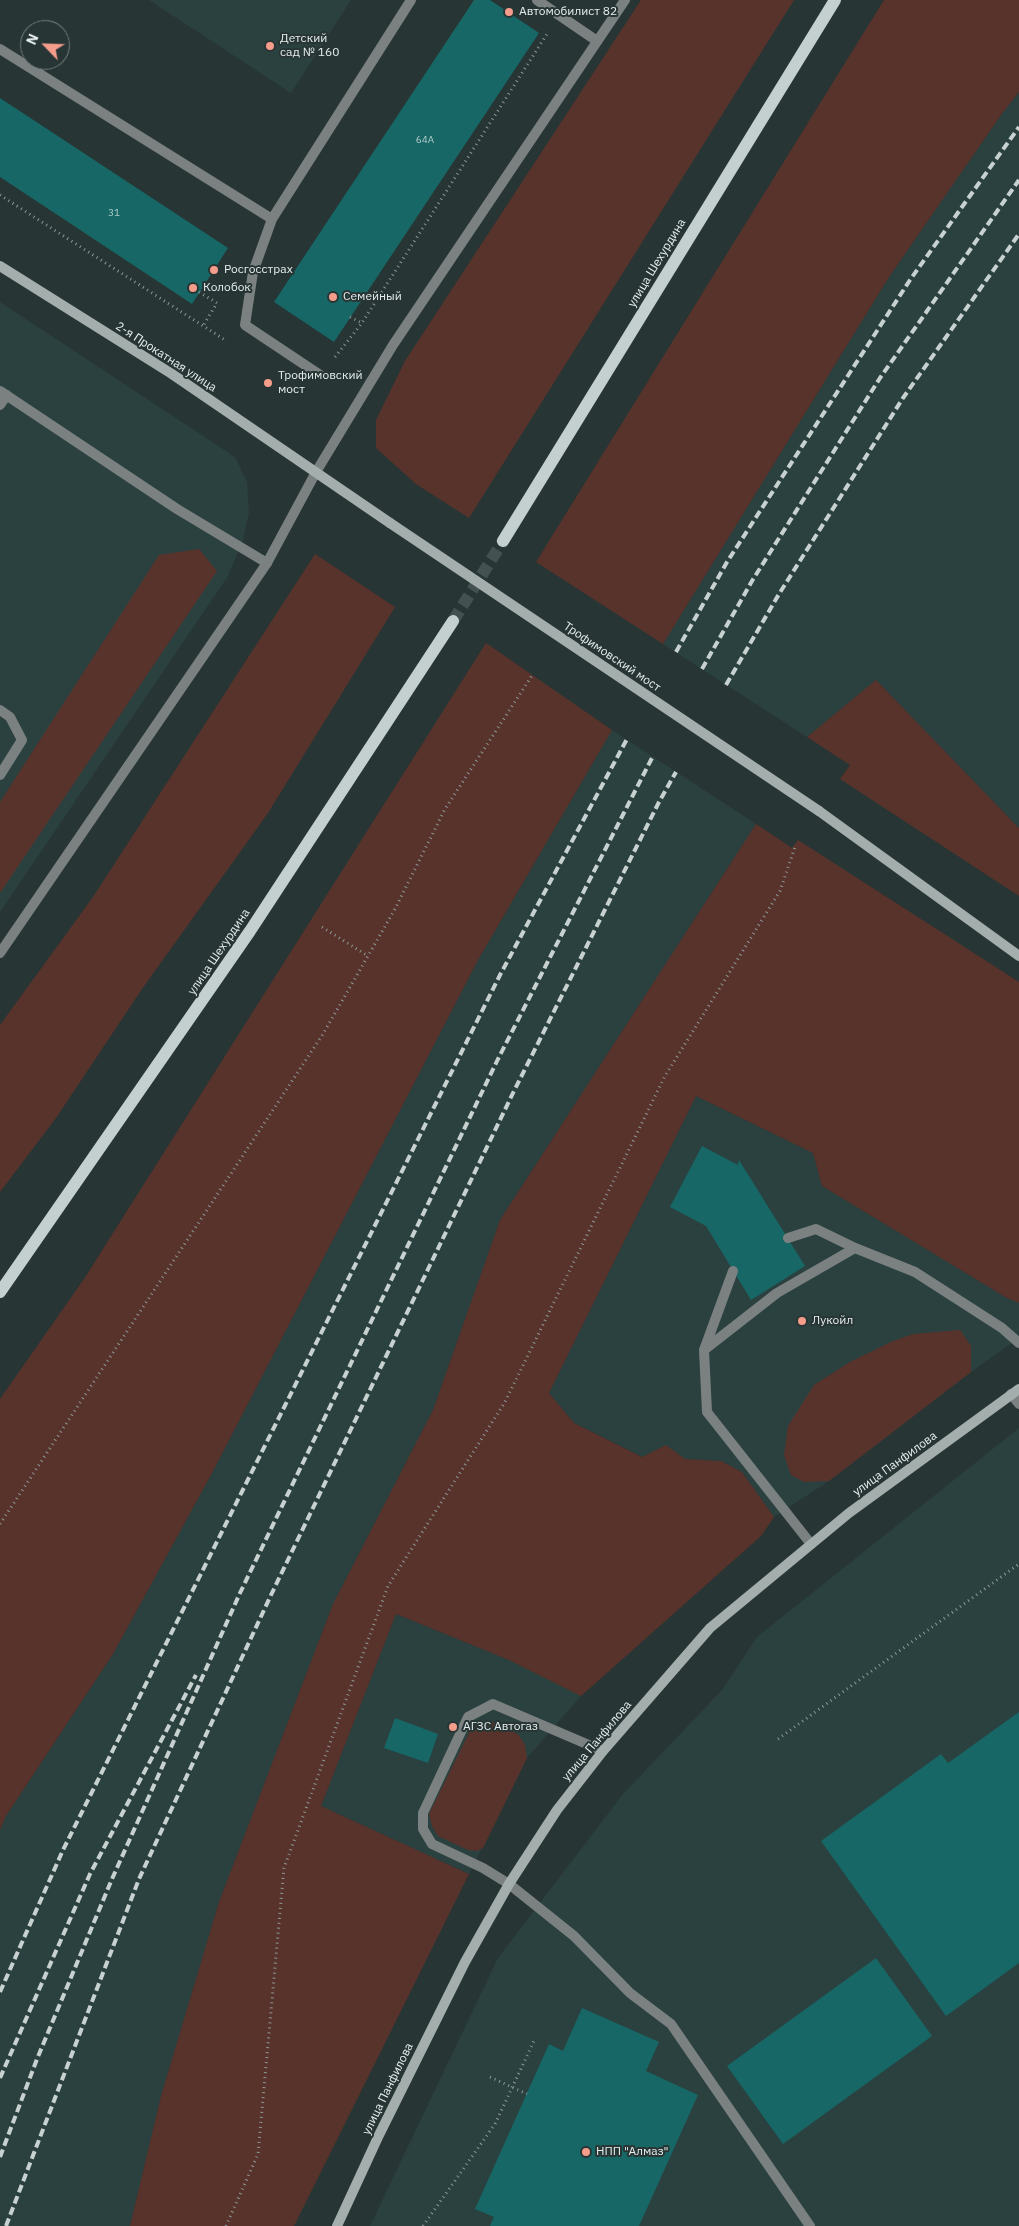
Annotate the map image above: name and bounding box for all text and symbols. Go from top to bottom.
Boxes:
place label: Автомобилист 82 [519,5,617,19]
marker: Автомобилист 82 [503,6,515,18]
north arrow [20,20,70,70]
text: N [22,31,42,48]
place label: Детский сад № 160 [280,32,339,60]
marker: Детский сад № 160 [264,40,276,52]
house number: 64А [416,134,434,146]
house number: 31 [108,207,120,219]
street label: улица Шехурдина [625,216,689,310]
place label: Росгосстрах [224,263,293,277]
marker: Росгосстрах [208,264,220,276]
place label: Колобок [203,281,251,295]
marker: Колобок [187,282,199,294]
place label: Семейный [343,290,402,304]
marker: Семейный [327,291,339,303]
street label: 2-я Прокатная улица [113,319,219,395]
place label: Трофимовский мост [278,369,363,397]
marker: Трофимовский мост [262,377,274,389]
street label: Трофимовский мост [561,619,663,695]
street label: улица Шехурдина [185,906,253,998]
place label: Лукойл [812,1314,853,1328]
marker: Лукойл [796,1315,808,1327]
street label: улица Панфилова [850,1429,940,1499]
street label: улица Панфилова [559,1698,635,1784]
place label: АГЗС Автогаз [463,1720,538,1734]
marker: АГЗС Автогаз [447,1721,459,1733]
street label: улица Панфилова [360,2041,416,2137]
place label: НПП "Алмаз" [596,2145,669,2159]
marker: НПП "Алмаз" [580,2146,592,2158]

